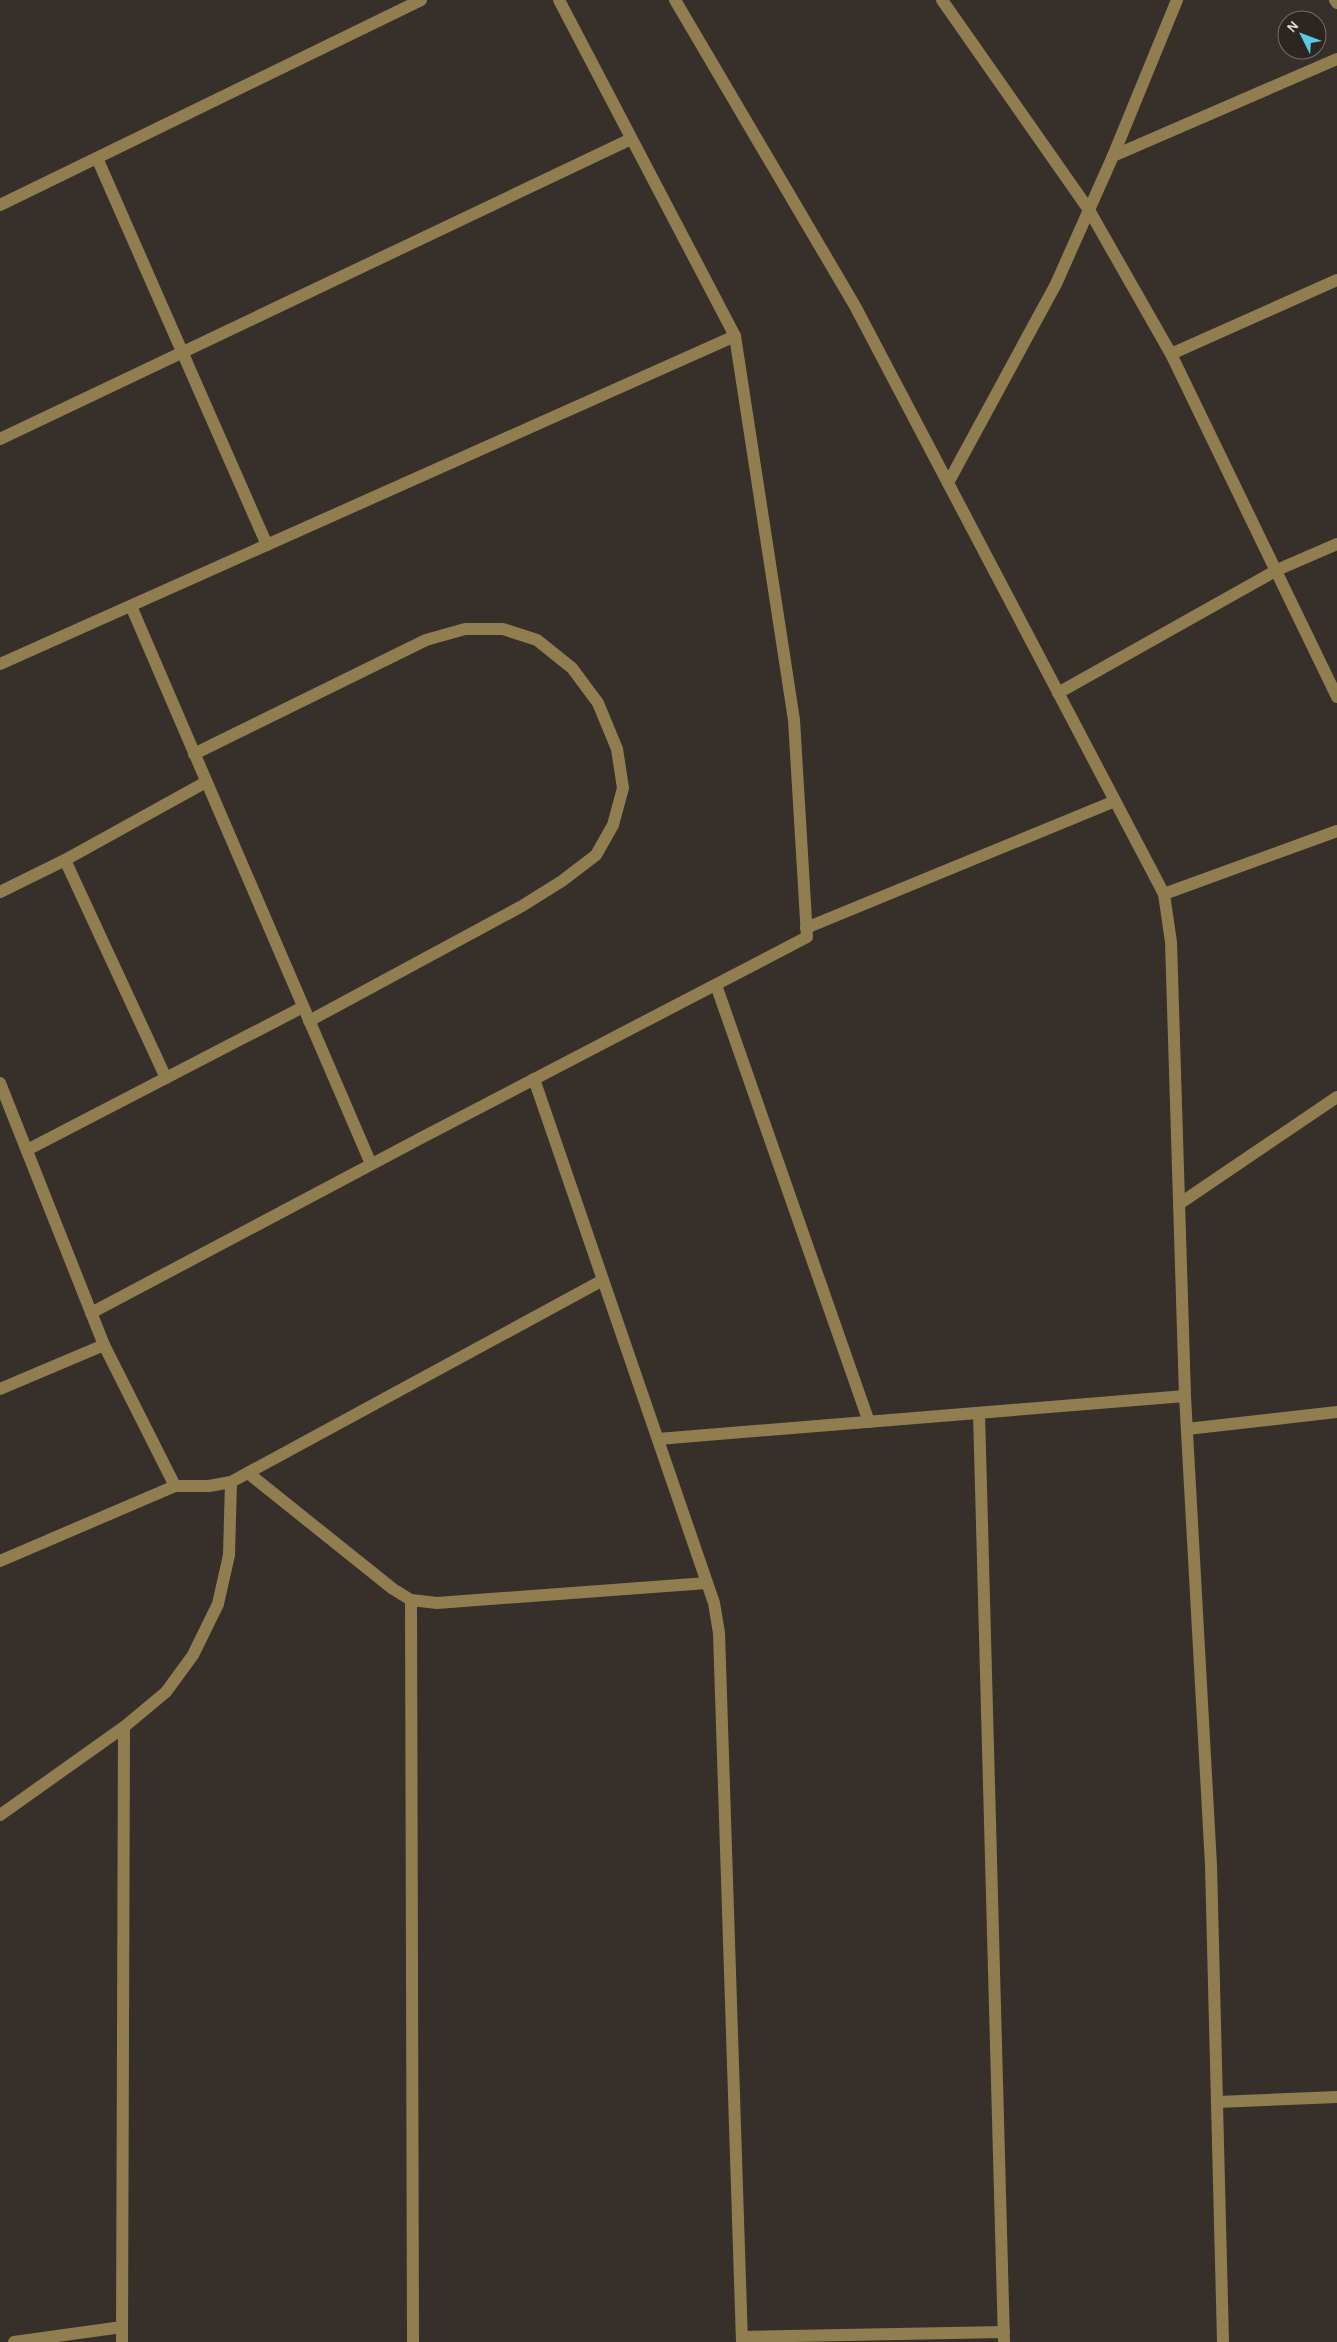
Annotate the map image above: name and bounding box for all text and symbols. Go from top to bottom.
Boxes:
north arrow [1277,10,1327,60]
text: N [1285,19,1302,35]

